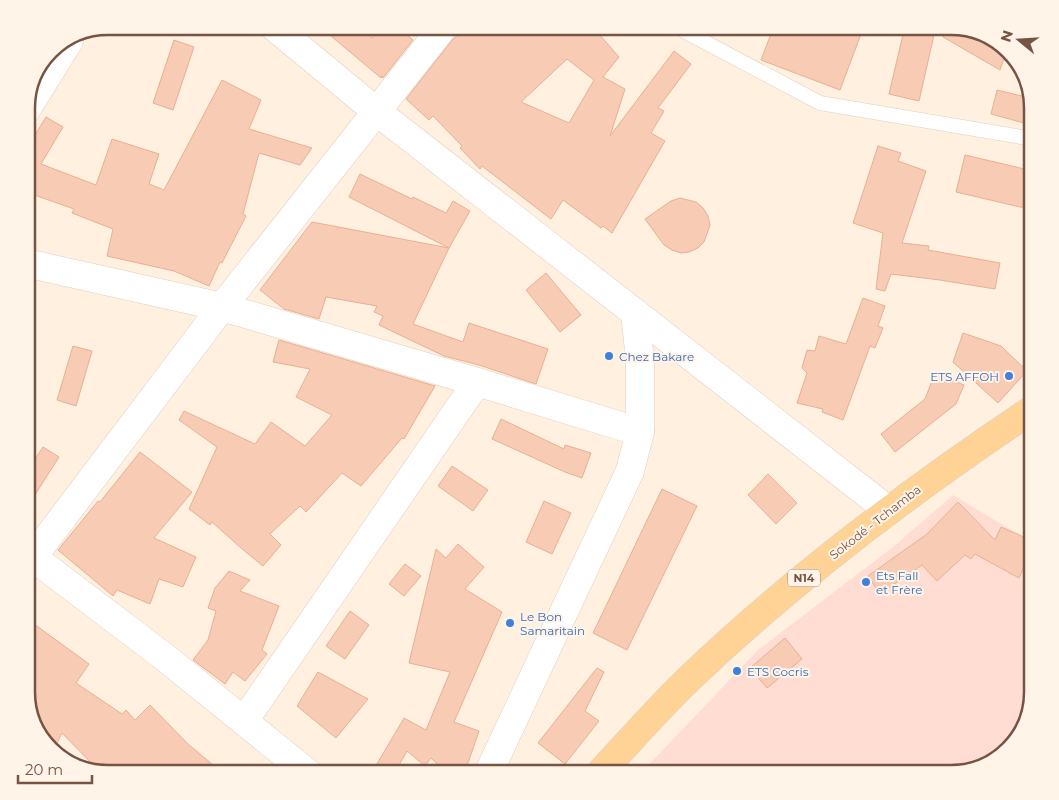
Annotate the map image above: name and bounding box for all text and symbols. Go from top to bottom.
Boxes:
north arrow [994,15,1044,65]
text: N [996,28,1017,44]
place label: Chez Bakare [619,349,694,364]
marker: Chez Bakare [603,350,615,362]
place label: ETS AFFOH [930,369,999,384]
marker: ETS AFFOH [1003,370,1015,382]
street label: Sokodé - Tchamba [826,482,924,562]
place label: Ets Fall et Frère [876,568,923,597]
road number: N14 [788,570,820,586]
marker: Ets Fall et Frère [860,576,872,588]
place label: Le Bon Samaritain [520,609,585,638]
marker: Le Bon Samaritain [504,617,516,629]
place label: ETS Cocris [747,664,809,679]
marker: ETS Cocris [731,665,743,677]
scale bar [18,752,91,784]
text: 20 m [25,760,63,779]

